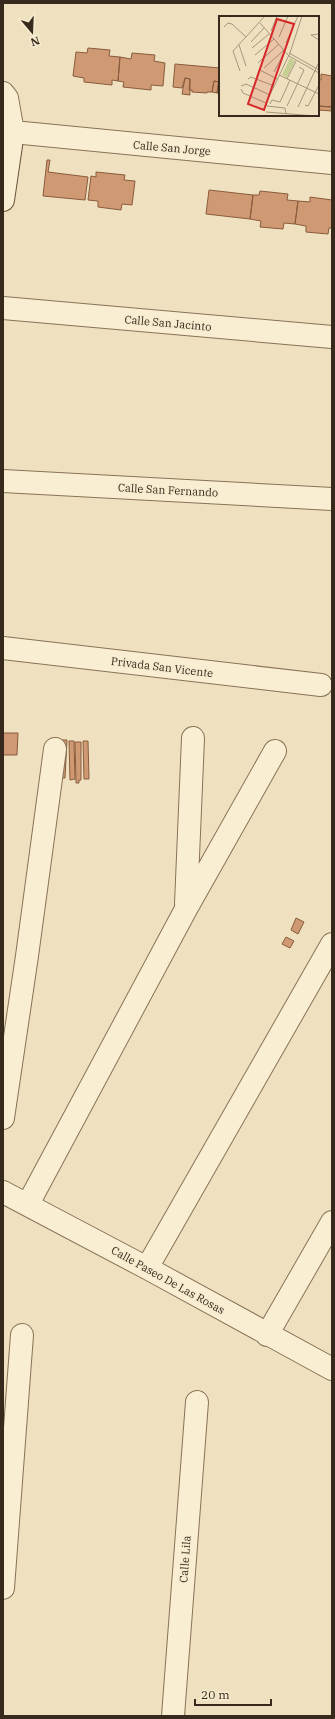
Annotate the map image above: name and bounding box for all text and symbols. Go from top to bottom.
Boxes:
north arrow [12,12,52,52]
inset map [219,16,319,116]
text: N [29,33,42,50]
street label: Calle San Jorge [133,138,212,158]
street label: Calle San Jacinto [124,312,212,334]
street label: Calle San Fernando [118,480,218,500]
street label: Privada San Vicente [110,654,214,680]
street label: Calle Paseo De Las Rosas [109,1243,227,1317]
street label: Calle Lila [176,1535,194,1583]
scale bar [195,1681,271,1707]
text: 20 m [201,1687,230,1702]

